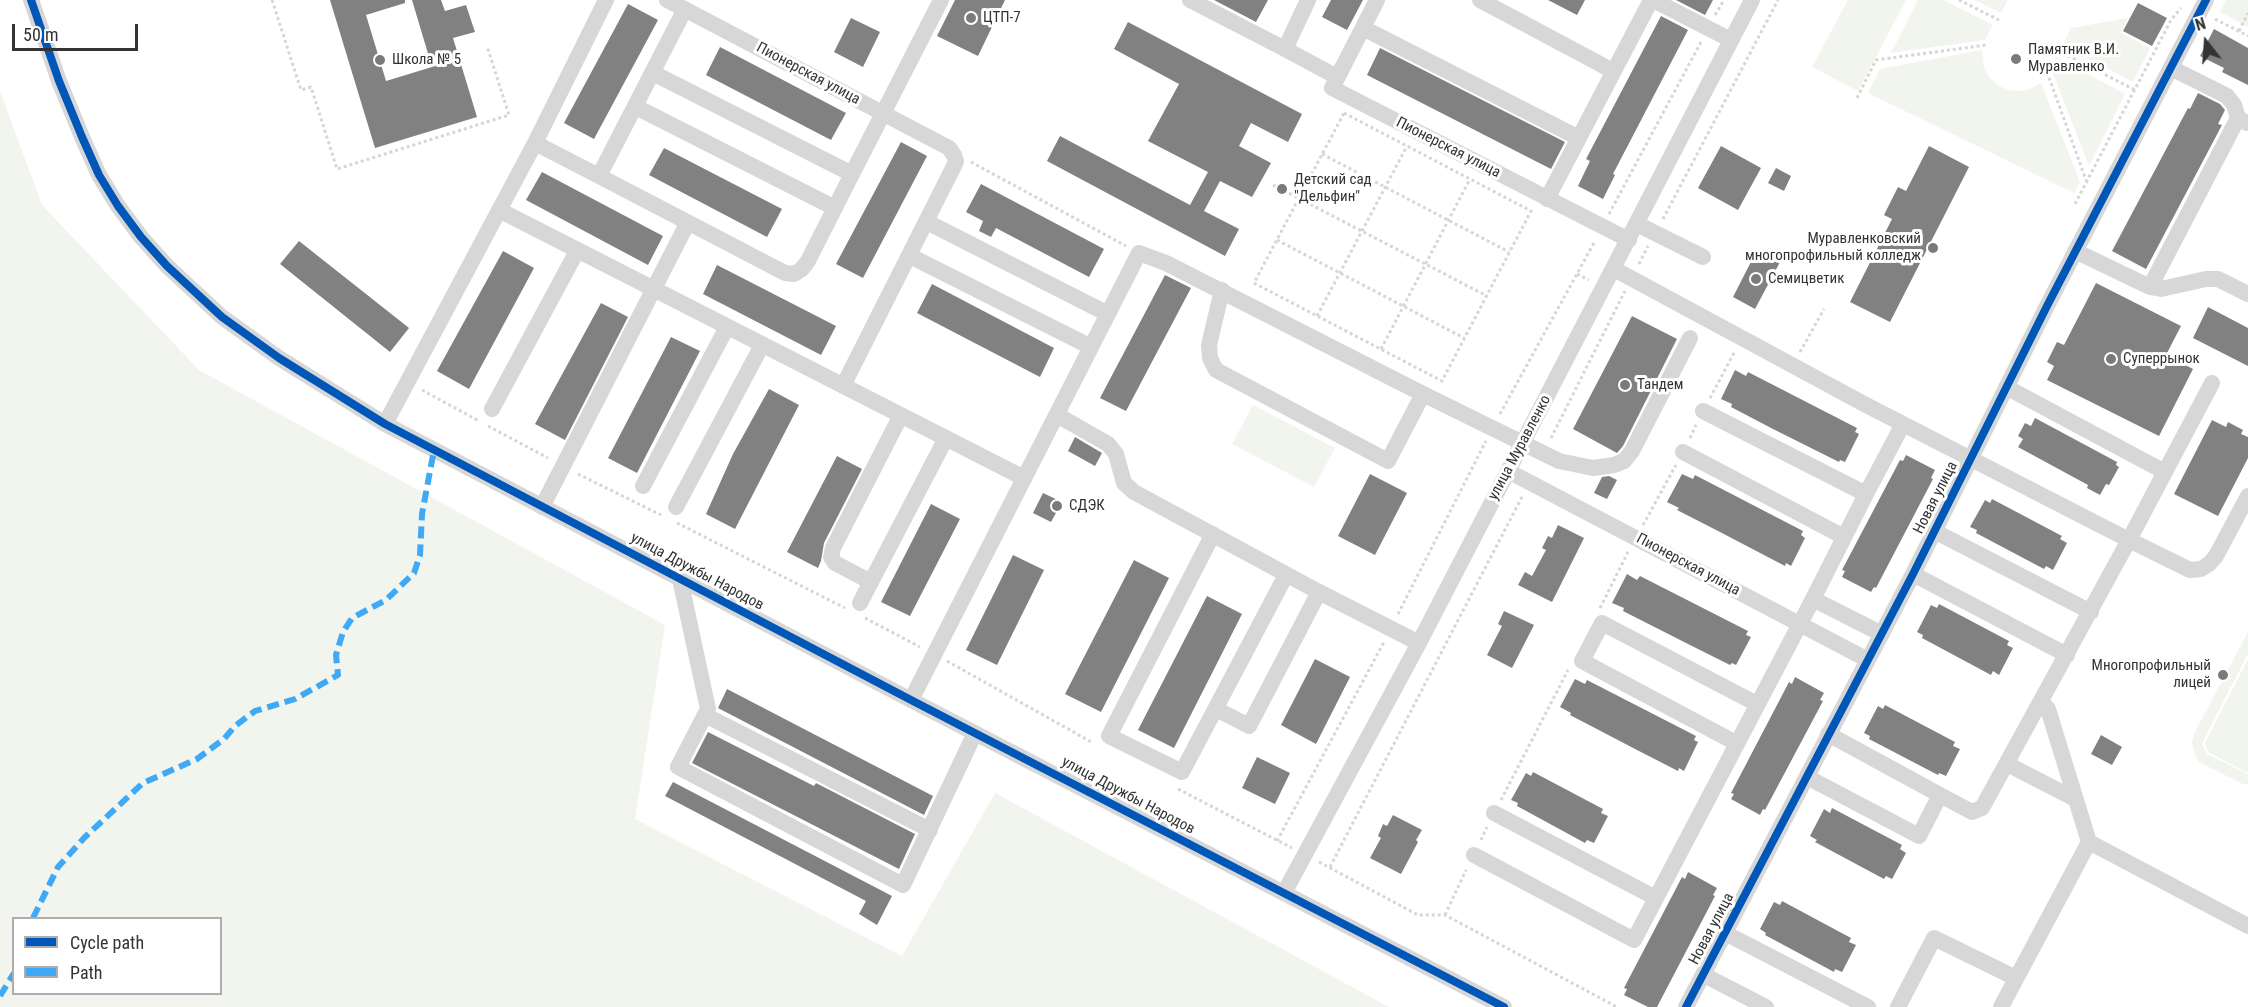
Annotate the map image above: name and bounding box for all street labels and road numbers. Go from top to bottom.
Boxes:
street label: Пионерская улица [753,39,863,109]
street label: Пионерская улица [1393,114,1503,182]
street label: улица Муравленко [1485,392,1555,504]
street label: Новая улица [1910,459,1962,537]
street label: улица Дружбы Народов [627,529,767,615]
street label: Пионерская улица [1633,530,1743,600]
street label: улица Дружбы Народов [1058,753,1198,839]
street label: Новая улица [1686,890,1738,968]

